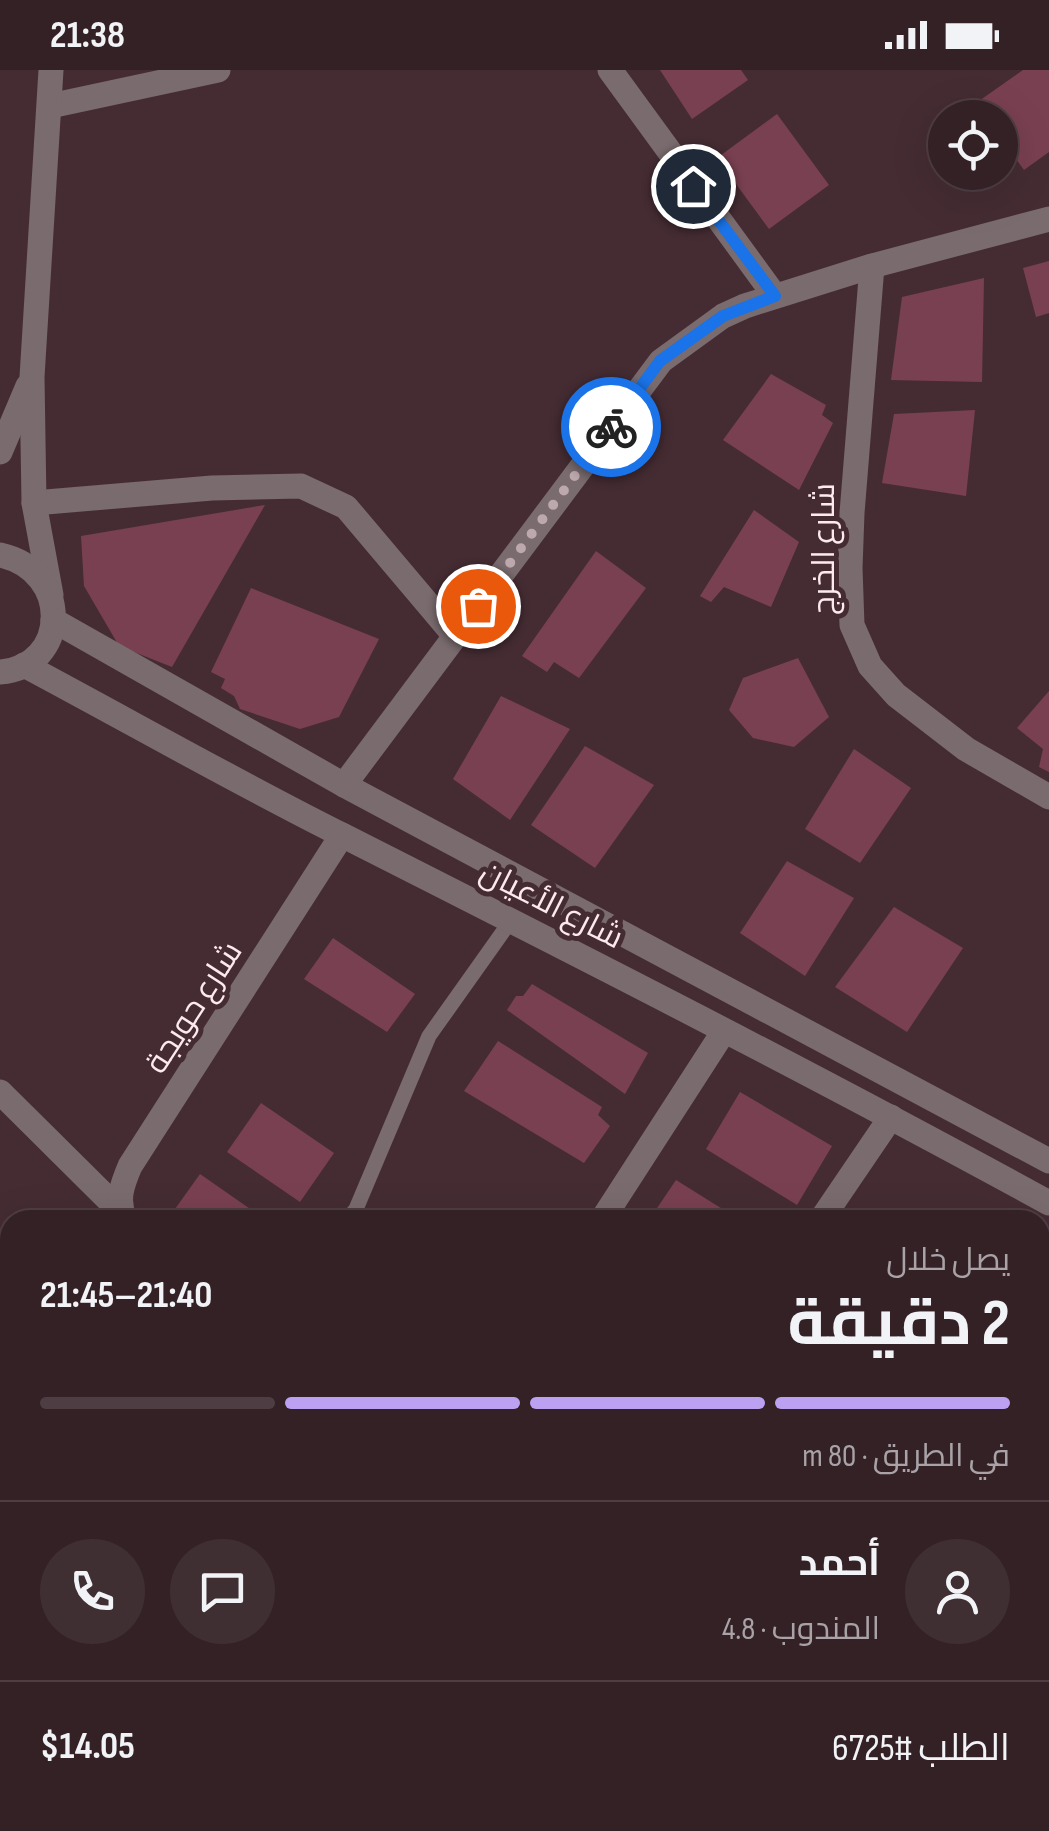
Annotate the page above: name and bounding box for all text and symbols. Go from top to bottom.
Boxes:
text: 21:38 [50,13,125,58]
map controls [928,100,1018,190]
button: locate [928,100,1018,190]
pin [651,144,736,229]
icon: home [666,159,721,214]
courier [561,377,661,477]
icon: bike [584,400,639,455]
street label: شارع الخرج [805,483,845,615]
pin [436,564,521,649]
icon: bag [451,579,506,634]
street label: شارع الأعيان [473,853,629,959]
street label: شارع حويجة [137,934,252,1082]
text: يصل خلال [886,1241,1010,1280]
text: 21:40–21:45 [40,1273,212,1318]
text: 2 دقيقة [788,1286,1010,1364]
text: في الطريق · 80 m [802,1437,1010,1476]
button: phone [40,1539,145,1644]
button: chat [170,1539,275,1644]
button: person [905,1539,1010,1644]
text: أحمد [799,1541,880,1586]
text: المندوب · 4.8 [722,1610,880,1649]
text: $14.05 [40,1724,135,1769]
text: الطلب #6725 [832,1726,1010,1771]

